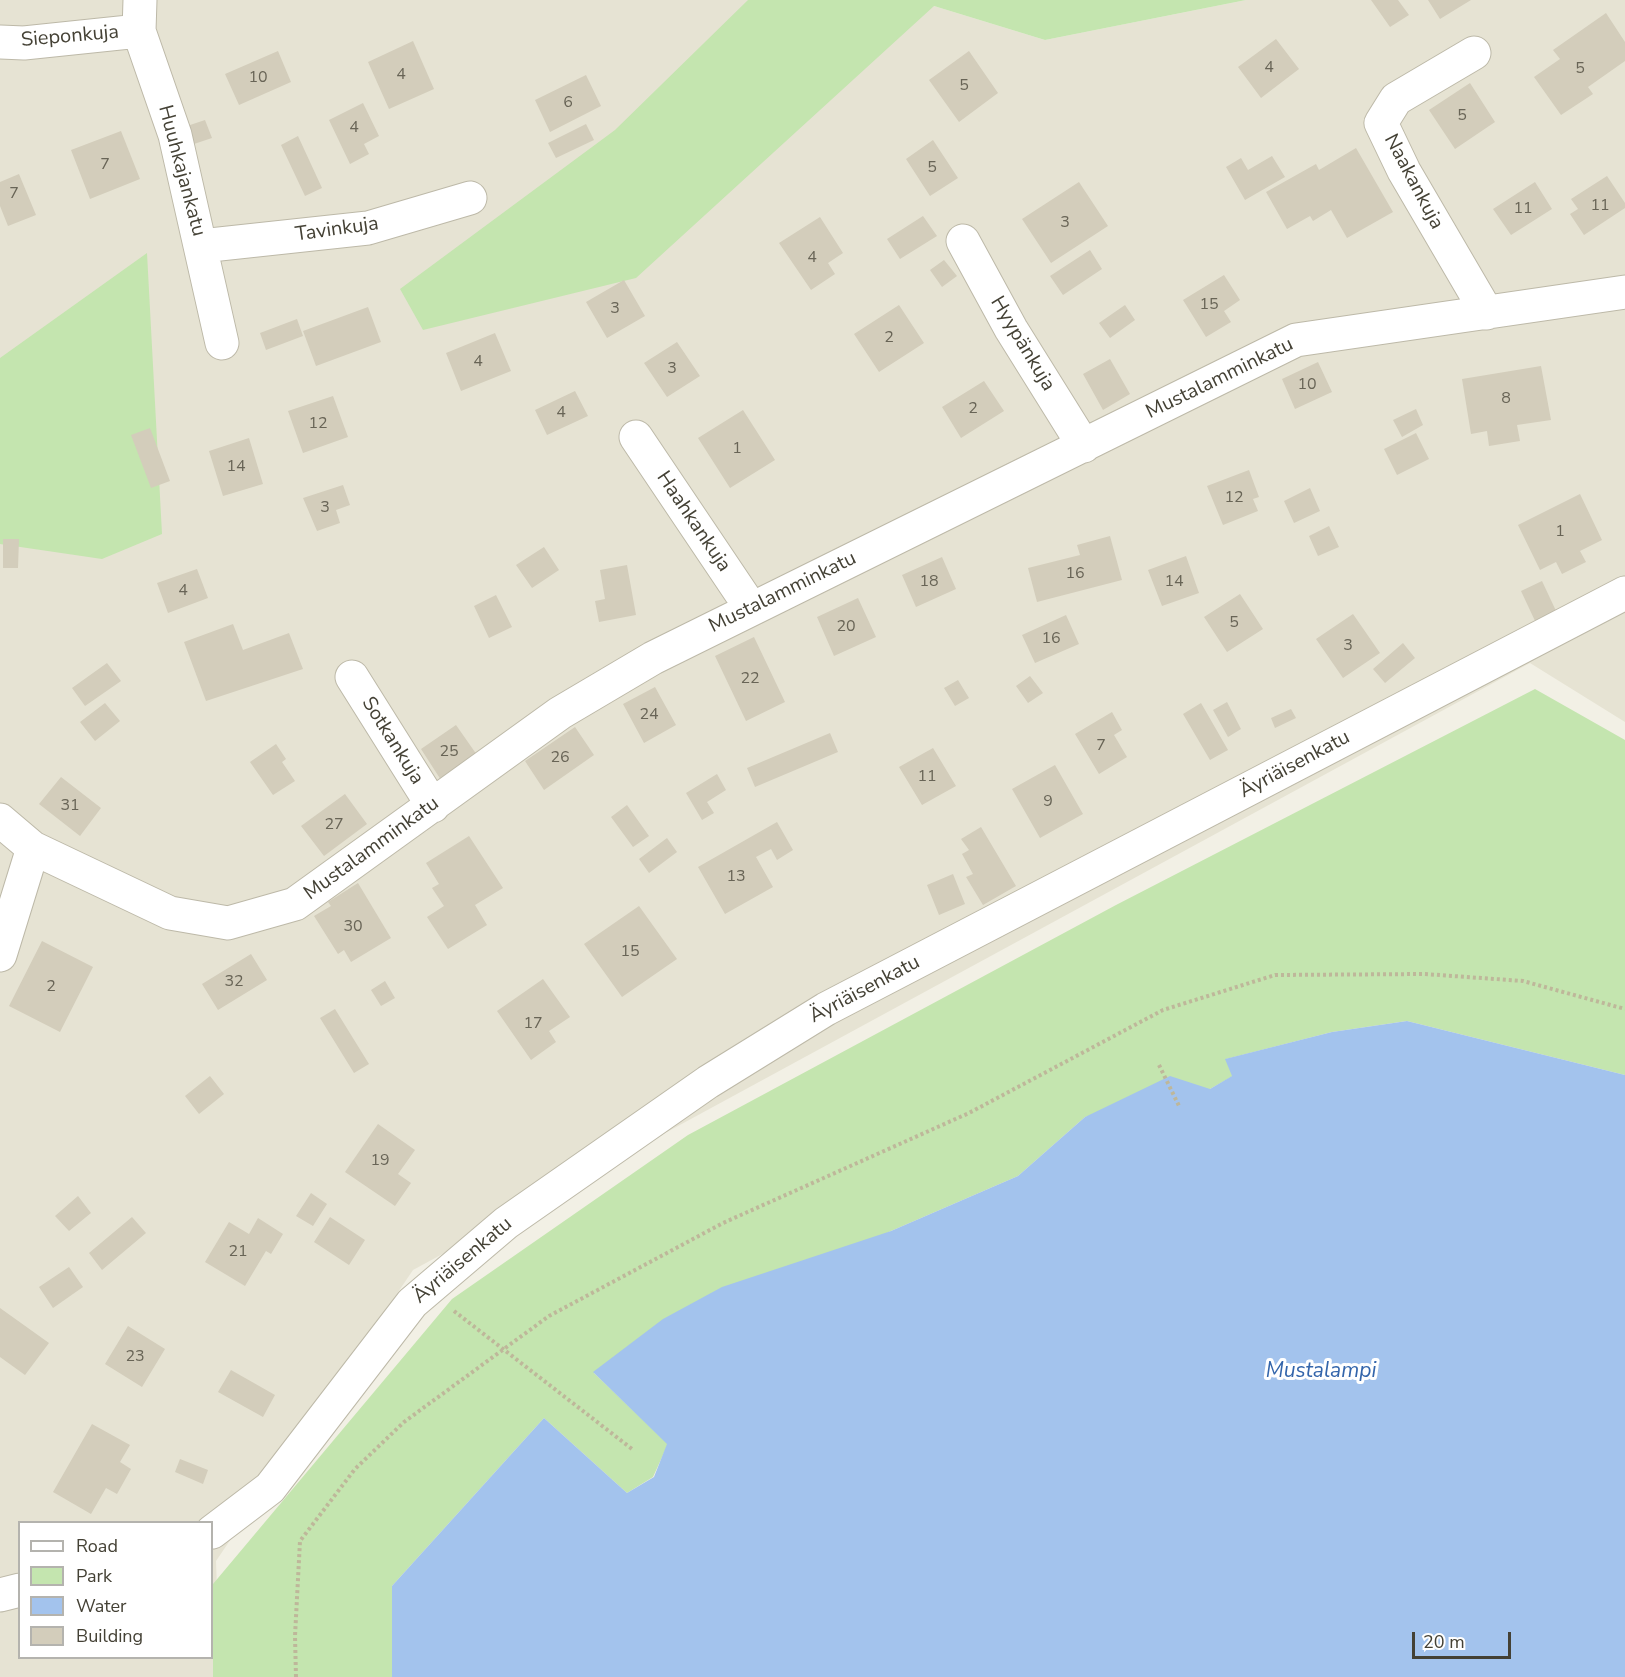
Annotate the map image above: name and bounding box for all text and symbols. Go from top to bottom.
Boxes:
street label: Sieponkuja [20,21,120,53]
house number: 4 [1264,58,1274,78]
house number: 5 [1575,59,1585,79]
house number: 4 [396,65,406,85]
house number: 10 [248,68,268,88]
house number: 5 [959,76,969,96]
house number: 6 [563,93,573,113]
street label: Huuhkajankatu [152,103,210,239]
house number: 5 [1457,106,1467,126]
house number: 4 [349,118,359,138]
street label: Naakankuja [1378,130,1448,234]
house number: 7 [100,155,110,175]
house number: 5 [927,158,937,178]
house number: 7 [9,184,19,204]
house number: 11 [1590,196,1610,216]
house number: 11 [1513,199,1533,219]
street label: Tavinkuja [294,212,380,248]
house number: 3 [1060,213,1070,233]
house number: 4 [807,248,817,268]
street label: Hyypänkuja [984,292,1060,396]
house number: 15 [1199,295,1219,315]
house number: 3 [610,299,620,319]
house number: 2 [884,328,894,348]
street label: Mustalamminkatu [1142,333,1298,425]
house number: 4 [473,352,483,372]
house number: 3 [667,359,677,379]
house number: 10 [1297,375,1317,395]
house number: 8 [1501,389,1511,409]
house number: 2 [968,399,978,419]
house number: 4 [556,403,566,423]
house number: 12 [308,414,328,434]
house number: 1 [732,439,742,459]
house number: 14 [226,457,246,477]
street label: Haahkankuja [651,467,735,577]
house number: 12 [1224,488,1244,508]
house number: 3 [320,498,330,518]
house number: 1 [1555,522,1565,542]
street label: Mustalamminkatu [705,547,861,639]
house number: 16 [1065,564,1085,584]
house number: 18 [919,572,939,592]
house number: 14 [1164,572,1184,592]
house number: 4 [178,581,188,601]
house number: 5 [1229,613,1239,633]
house number: 20 [836,617,856,637]
house number: 16 [1041,629,1061,649]
house number: 3 [1343,636,1353,656]
house number: 22 [740,669,760,689]
street label: Sotkankuja [356,693,428,789]
house number: 24 [639,705,659,725]
street label: Äyriäisenkatu [1236,726,1354,804]
house number: 7 [1096,736,1106,756]
house number: 25 [439,742,459,762]
house number: 26 [550,748,570,768]
house number: 11 [917,767,937,787]
street label: Mustalamminkatu [300,792,444,906]
house number: 9 [1043,792,1053,812]
house number: 31 [60,796,80,816]
house number: 27 [324,815,344,835]
house number: 13 [726,867,746,887]
house number: 30 [343,917,363,937]
house number: 15 [620,942,640,962]
street label: Äyriäisenkatu [806,951,924,1029]
house number: 32 [224,972,244,992]
house number: 2 [46,977,56,997]
house number: 17 [523,1014,543,1034]
house number: 19 [370,1151,390,1171]
street label: Äyriäisenkatu [409,1213,517,1309]
house number: 21 [228,1242,248,1262]
house number: 23 [125,1347,145,1367]
water label: Mustalampi [1266,1359,1376,1385]
legend [18,1521,213,1659]
text: Road [76,1534,118,1558]
text: Park [76,1564,112,1588]
text: Water [76,1594,127,1618]
scale bar [1415,1620,1514,1658]
text: Building [76,1624,143,1648]
text: 20 m [1423,1630,1465,1654]

